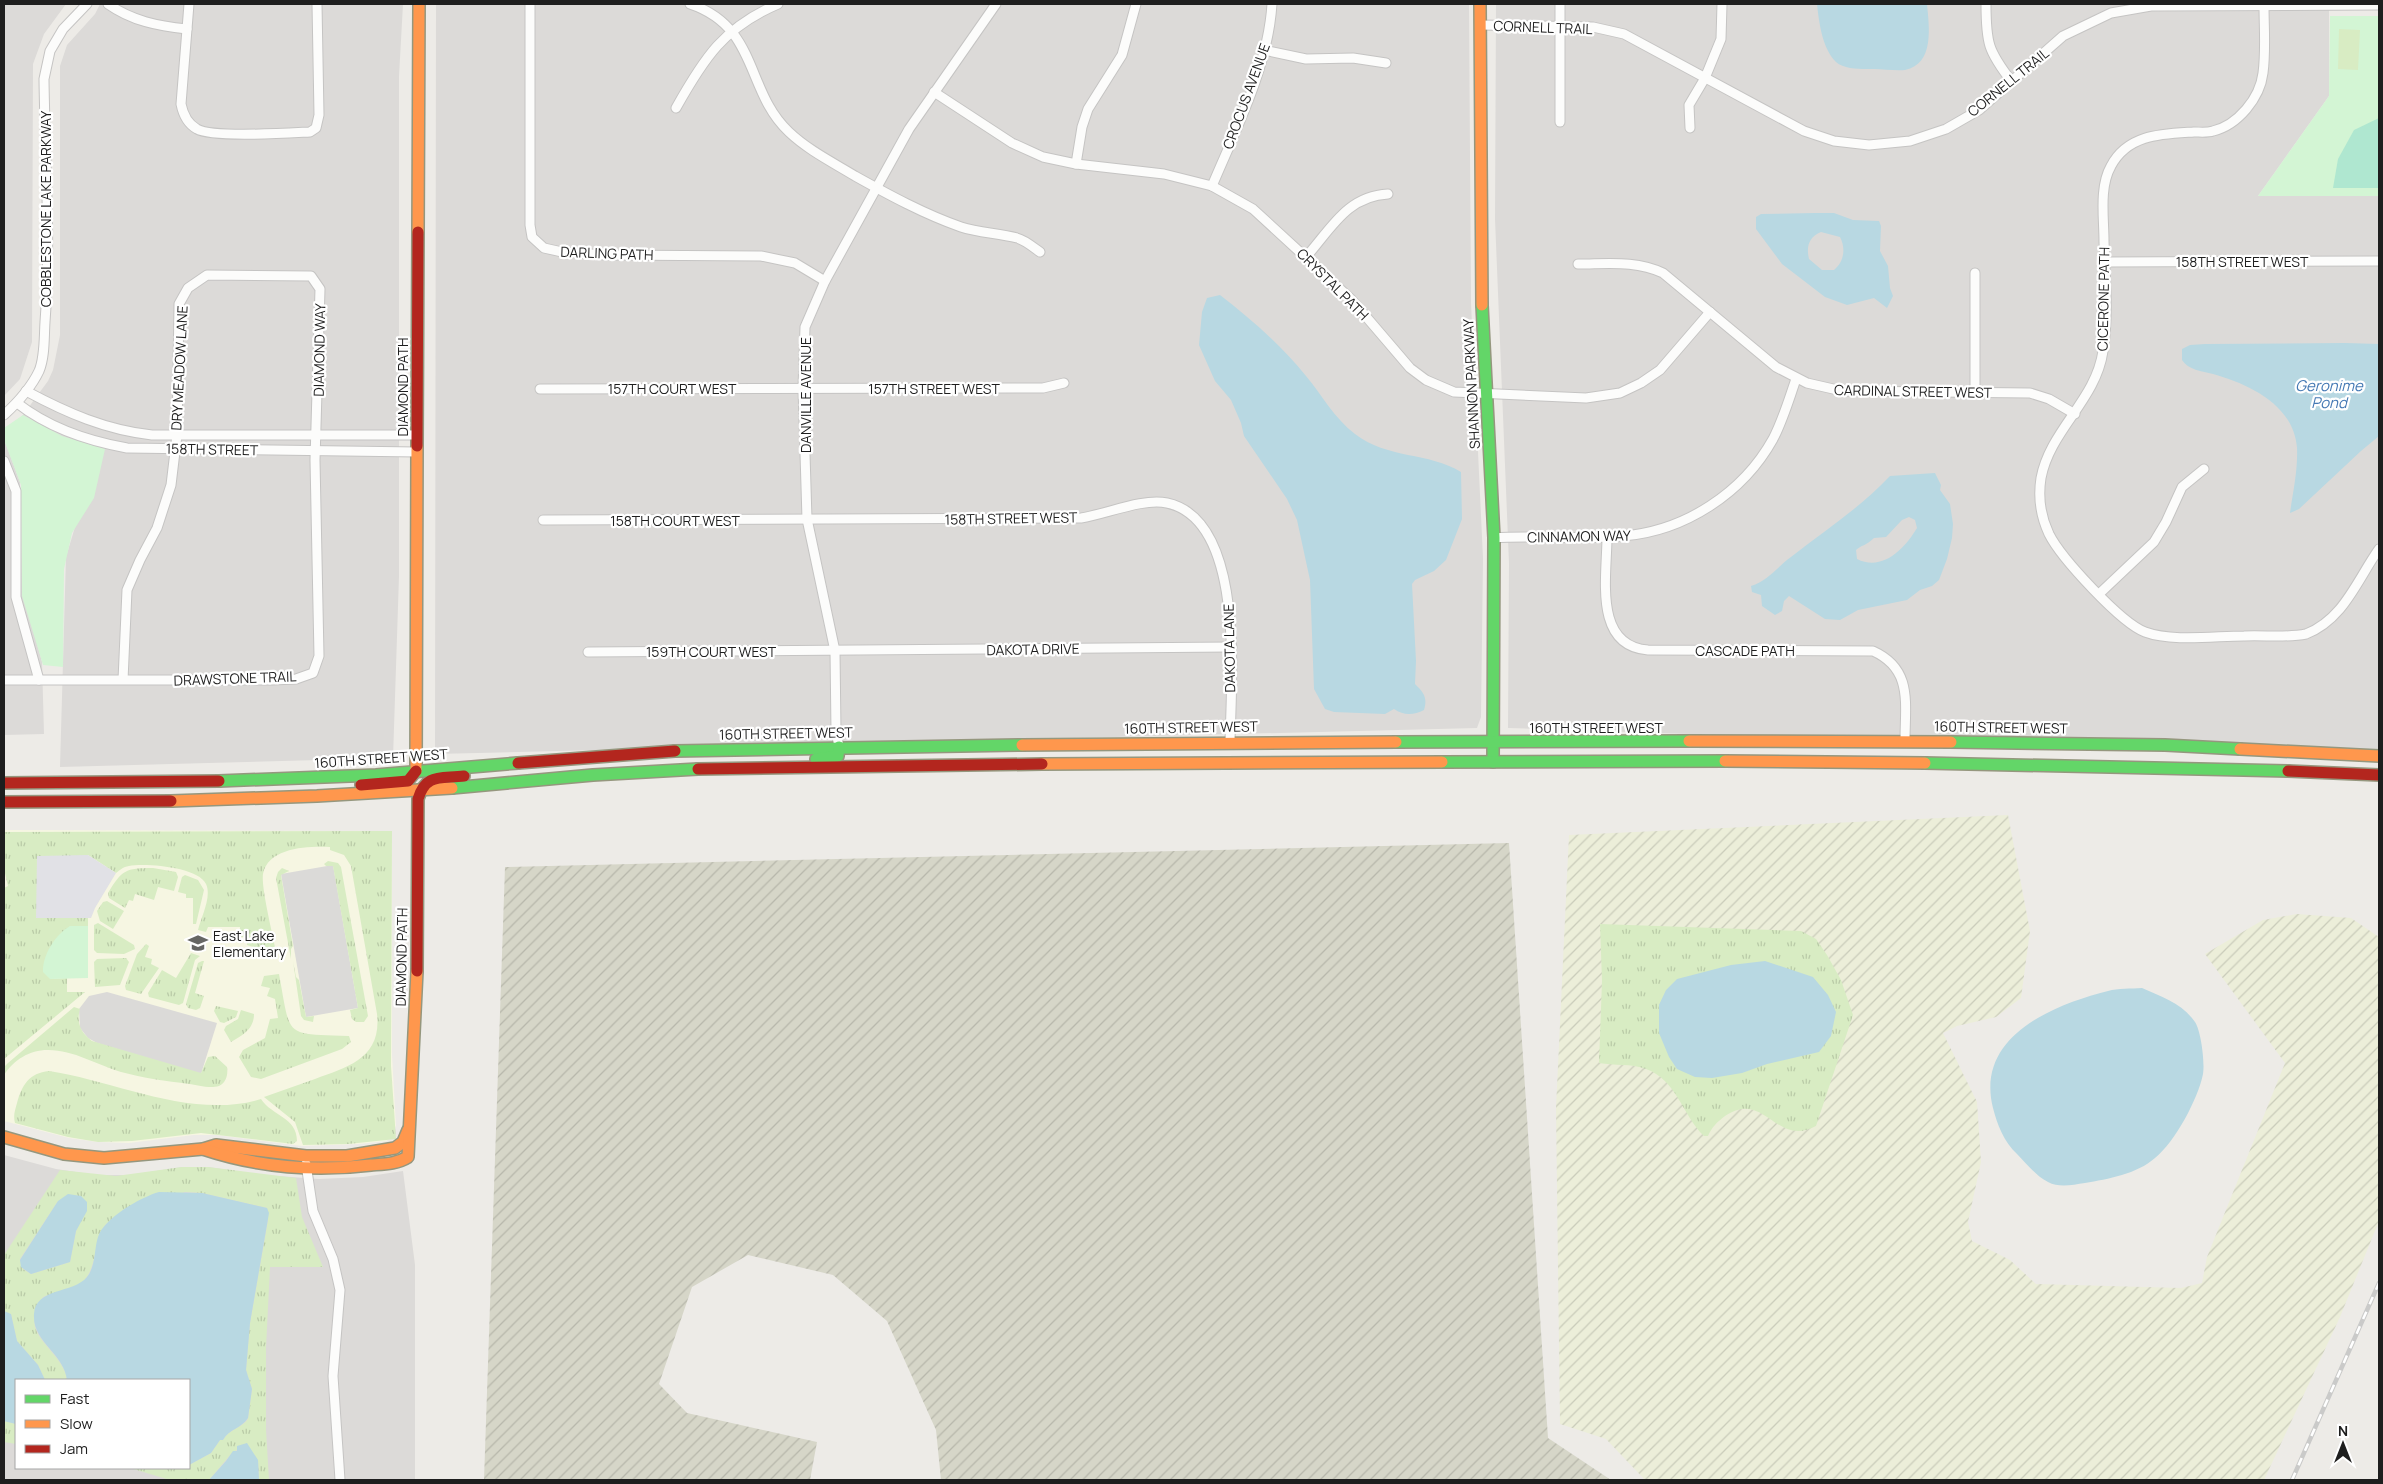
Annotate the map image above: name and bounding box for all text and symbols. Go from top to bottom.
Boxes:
street label: CORNELL TRAIL [1493,16,1593,38]
street label: CROCUS AVENUE [1218,40,1274,152]
street label: CORNELL TRAIL [1963,43,2053,121]
street label: COBBLESTONE LAKE PARKWAY [36,111,55,307]
street label: DARLING PATH [560,242,654,264]
street label: CRYSTAL PATH [1293,244,1373,324]
street label: CICERONE PATH [2093,247,2113,351]
street label: 158TH STREET WEST [2176,252,2309,271]
street label: DIAMOND WAY [309,303,329,397]
street label: DRY MEADOW LANE [166,305,192,431]
street label: SHANNON PARKWAY [1458,318,1484,450]
street label: DANVILLE AVENUE [796,337,815,453]
street label: DIAMOND PATH [393,338,412,436]
water label: Geronime Pond [2295,375,2364,413]
street label: 157TH COURT WEST [608,379,737,398]
street label: 157TH STREET WEST [868,379,1000,398]
street label: CARDINAL STREET WEST [1834,380,1993,402]
street label: 158TH STREET [166,439,259,459]
street label: 158TH STREET WEST [945,507,1078,529]
street label: 158TH COURT WEST [610,511,740,530]
street label: CINNAMON WAY [1527,526,1631,546]
street label: DAKOTA LANE [1219,603,1239,693]
street label: DAKOTA DRIVE [986,639,1080,659]
street label: CASCADE PATH [1695,641,1795,660]
street label: 159TH COURT WEST [646,642,777,661]
street label: DRAWSTONE TRAIL [173,666,297,690]
street label: 160TH STREET WEST [1124,716,1259,738]
street label: 160TH STREET WEST [1934,716,2069,738]
street label: 160TH STREET WEST [1529,718,1663,737]
street label: 160TH STREET WEST [719,722,854,744]
street label: 160TH STREET WEST [314,744,449,772]
street label: DIAMOND PATH [391,907,411,1007]
place label: East Lake Elementary [213,926,287,961]
school or university icon: East Lake Elementary [187,932,209,954]
legend [15,1379,190,1469]
text: Fast [60,1388,89,1409]
text: Slow [60,1413,93,1434]
north arrow [2318,1419,2368,1469]
text: N [2338,1421,2348,1440]
text: Jam [60,1438,88,1459]

